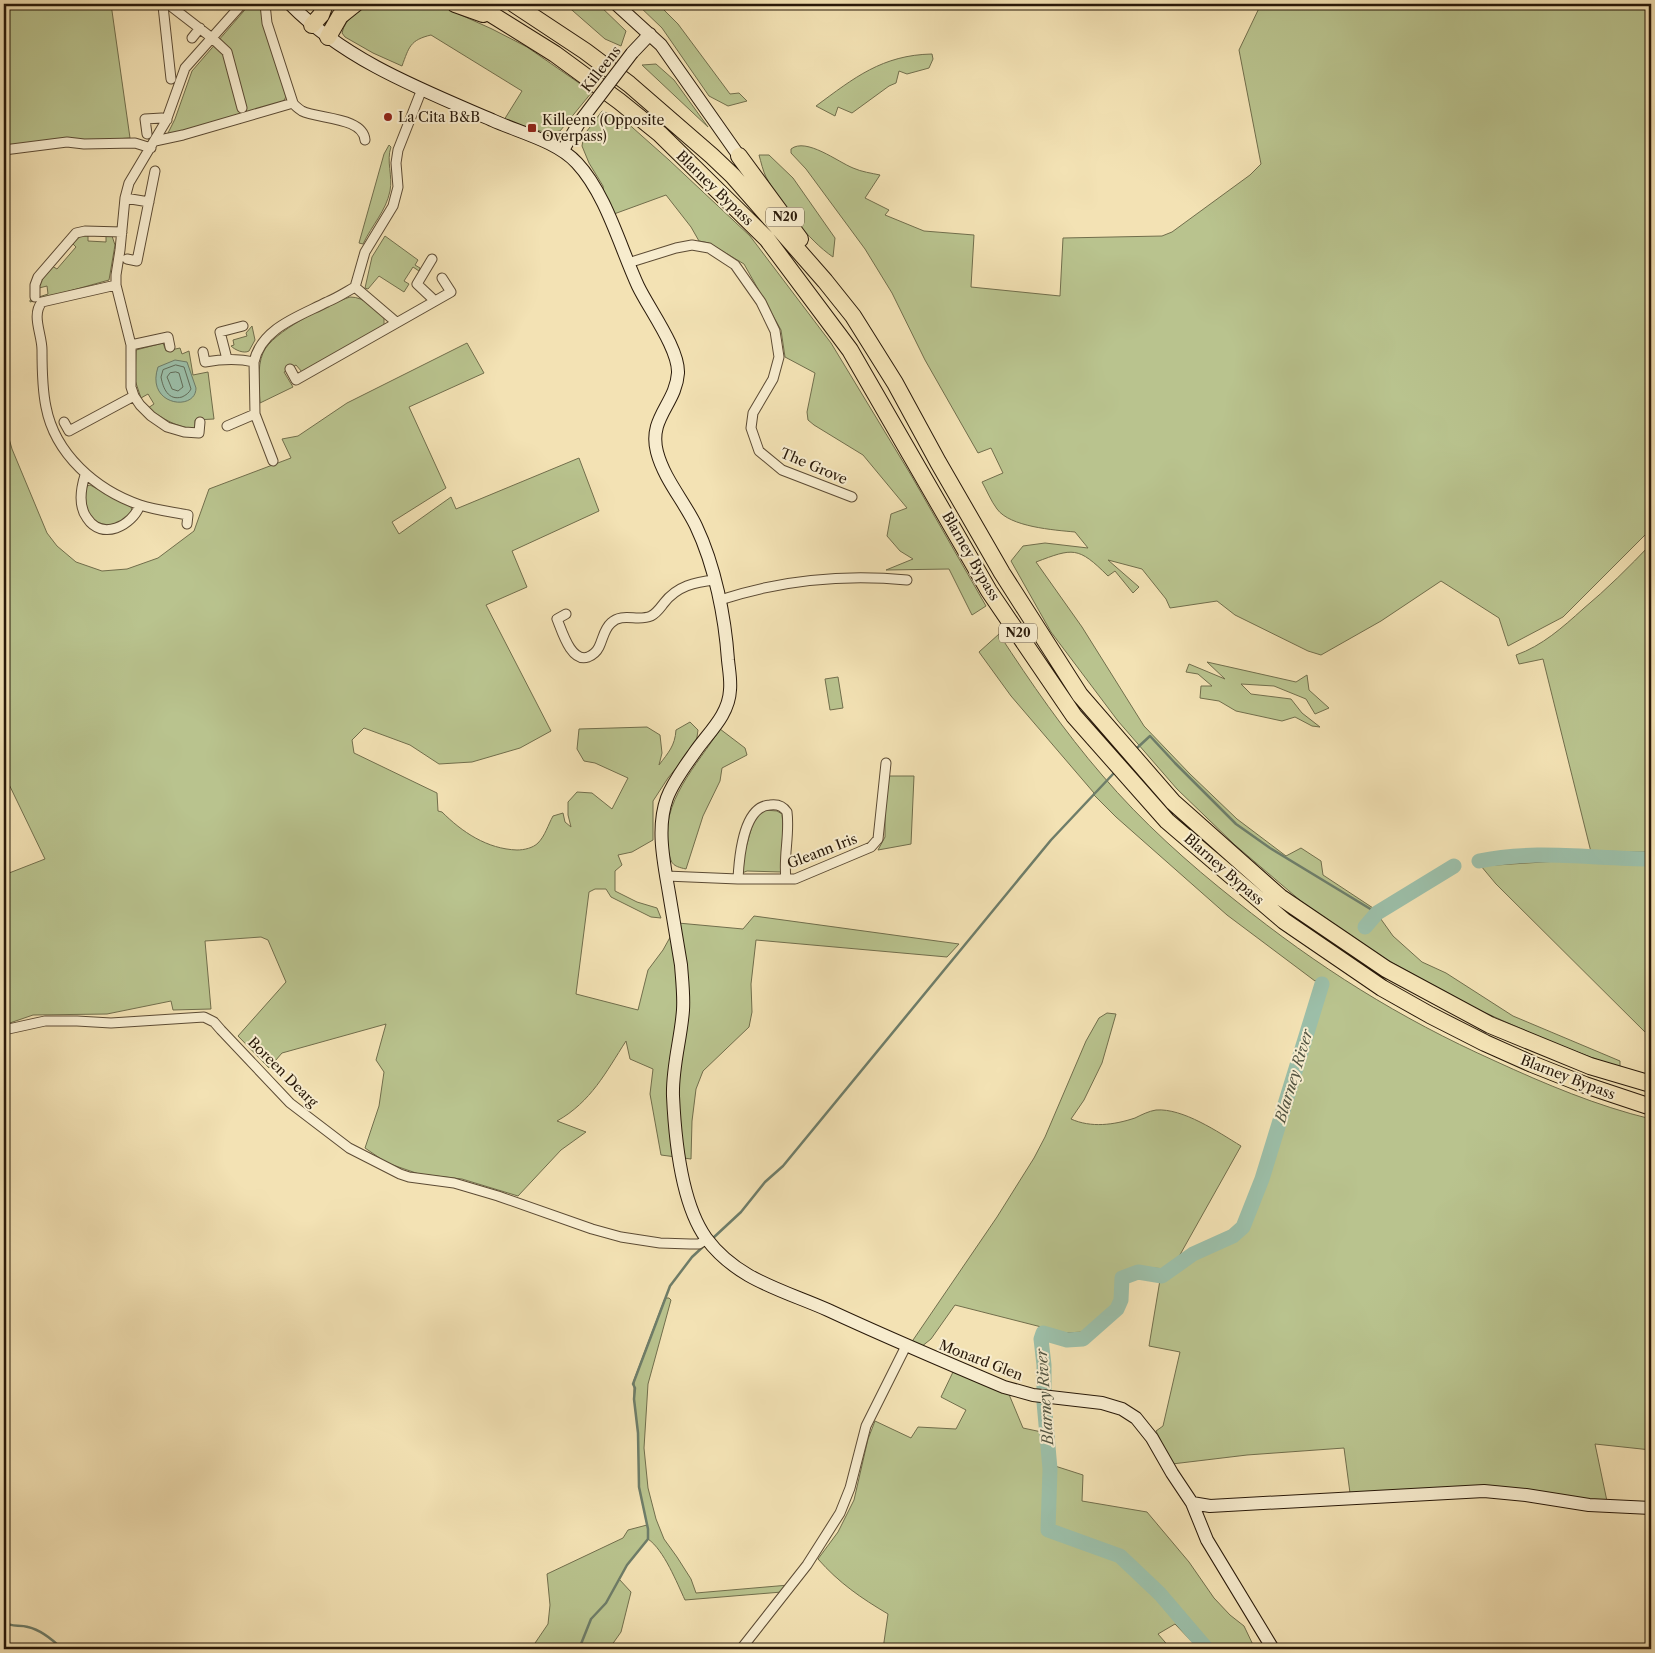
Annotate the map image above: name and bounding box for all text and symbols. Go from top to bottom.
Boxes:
street label: Killeens [577,42,625,96]
place label: La Cita B&B [398,108,480,126]
marker: La Cita B&B [382,111,394,123]
place label: Killeens (Opposite Overpass) [542,111,665,145]
marker: Killeens (Opposite Overpass) [526,122,538,134]
street label: Blarney Bypass [673,147,757,229]
road number: N20 [766,208,804,226]
street label: The Grove [778,444,850,488]
street label: Blarney Bypass [938,508,1004,604]
road number: N20 [999,624,1037,642]
street label: Gleann Iris [784,829,860,873]
street label: Blarney Bypass [1180,829,1268,909]
water label: Blarney River [1270,1026,1317,1126]
street label: Boreen Dearg [244,1033,322,1111]
street label: Blarney Bypass [1518,1051,1618,1103]
street label: Monard Glen [936,1336,1026,1384]
water label: Blarney River [1032,1347,1057,1447]

